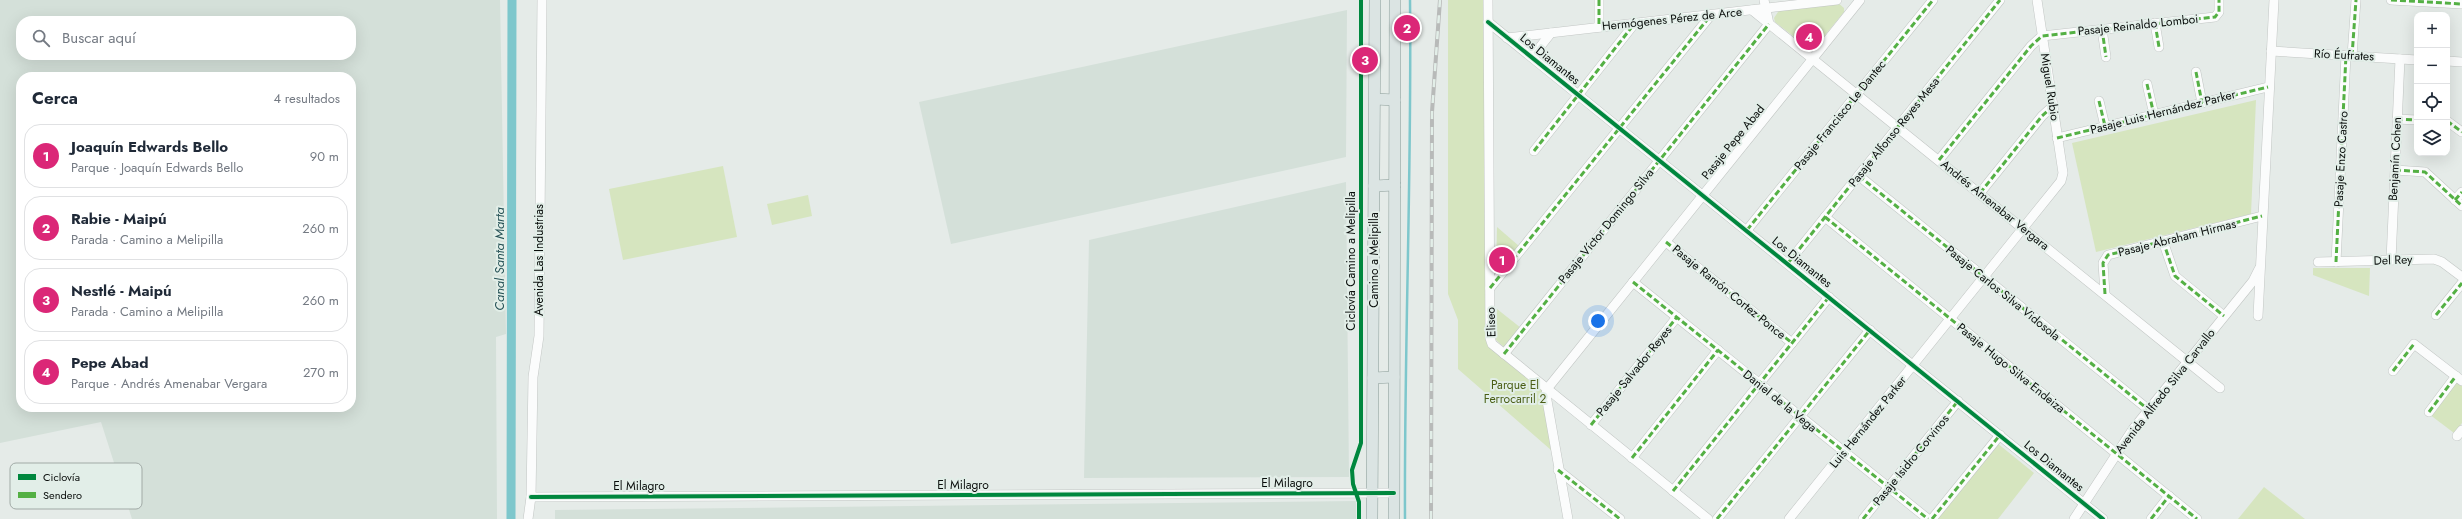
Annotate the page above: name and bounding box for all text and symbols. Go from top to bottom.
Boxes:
street label: Hermógenes Pérez de Arce [1601,3,1743,35]
street label: Pasaje Reinaldo Lomboi [2077,10,2199,40]
map controls [2414,12,2450,156]
button: + [2414,12,2450,48]
pin: 2 [1394,13,1420,43]
search box [16,16,356,60]
pin: 4 [1796,22,1822,52]
icon: search [30,27,52,49]
text: Buscar aquí [62,27,136,49]
street label: Los Diamantes [1516,29,1584,89]
street label: Río Éufrates [2314,44,2375,66]
pin: 3 [1352,45,1378,75]
button: − [2414,48,2450,84]
street label: Miguel Rubio [2036,52,2064,122]
street label: Pasaje Francisco Le Dantec [1790,56,1890,174]
street label: Pasaje Alfonso Reyes Mesa [1844,73,1944,191]
button: locate [2414,84,2450,120]
street label: Pasaje Luis Hernández Parker [2088,85,2238,139]
text: Cerca [32,86,78,110]
text: 4 resultados [273,89,340,108]
street label: Pasaje Pepe Abad [1697,101,1769,183]
street label: Pasaje Enzo Castro [2330,110,2353,207]
street label: Benjamín Cohen [2384,117,2406,201]
button: layers [2414,120,2450,156]
text: Joaquín Edwards Bello [71,136,228,158]
text: 1 [43,147,49,166]
text: 90 m [310,147,339,166]
street label: Andrés Amenabar Vergara [1937,156,2053,255]
text: Parque · Joaquín Edwards Bello [71,158,243,177]
street label: Pasaje Víctor Domingo Silva [1554,164,1658,287]
street label: Ciclovía Camino a Melipilla [1342,191,1360,331]
street label: Avenida Las Industrias [530,204,548,316]
water label: Canal Santa Marta [490,207,509,311]
text: Rabie - Maipú [71,208,167,230]
street label: Camino a Melipilla [1365,212,1383,308]
street label: Pasaje Abraham Hirmas [2116,215,2238,261]
text: 2 [42,219,50,238]
text: 260 m [302,219,339,238]
text: Parada · Camino a Melipilla [71,230,223,249]
street label: Los Diamantes [1768,232,1836,292]
street label: Pasaje Ramón Cortez Ponce [1668,240,1790,344]
street label: Pasaje Carlos Silva Vidosola [1942,241,2064,345]
pin: 1 [1489,245,1515,275]
street label: Del Rey [2373,250,2413,270]
text: Nestlé - Maipú [71,280,172,302]
text: 3 [42,291,50,310]
text: 260 m [302,291,339,310]
text: Parada · Camino a Melipilla [71,302,223,321]
street label: Eliseo [1481,306,1501,337]
your location [1588,311,1608,331]
street label: Pasaje Hugo Silva Endeiza [1953,319,2069,418]
street label: Pasaje Salvador Reyes [1592,322,1676,420]
street label: Avenida Alfredo Silva Carvallo [2110,324,2220,457]
text: Pepe Abad [71,352,148,374]
text: 4 [41,363,51,382]
text: 270 m [303,363,339,382]
street label: Daniel de la Vega [1739,366,1821,437]
street label: Luis Hernández Parker [1825,371,1911,472]
text: Parque · Andrés Amenabar Vergara [71,374,267,393]
park label: Parque El Ferrocarril 2 [1484,376,1546,408]
street label: Pasaje Isidro Corvinos [1869,410,1954,509]
street label: Los Diamantes [2020,436,2088,496]
legend [10,463,142,509]
text: Ciclovía [43,469,80,485]
street label: El Milagro [1261,474,1313,492]
street label: El Milagro [937,476,989,494]
street label: El Milagro [613,477,665,495]
text: Sendero [43,487,82,503]

